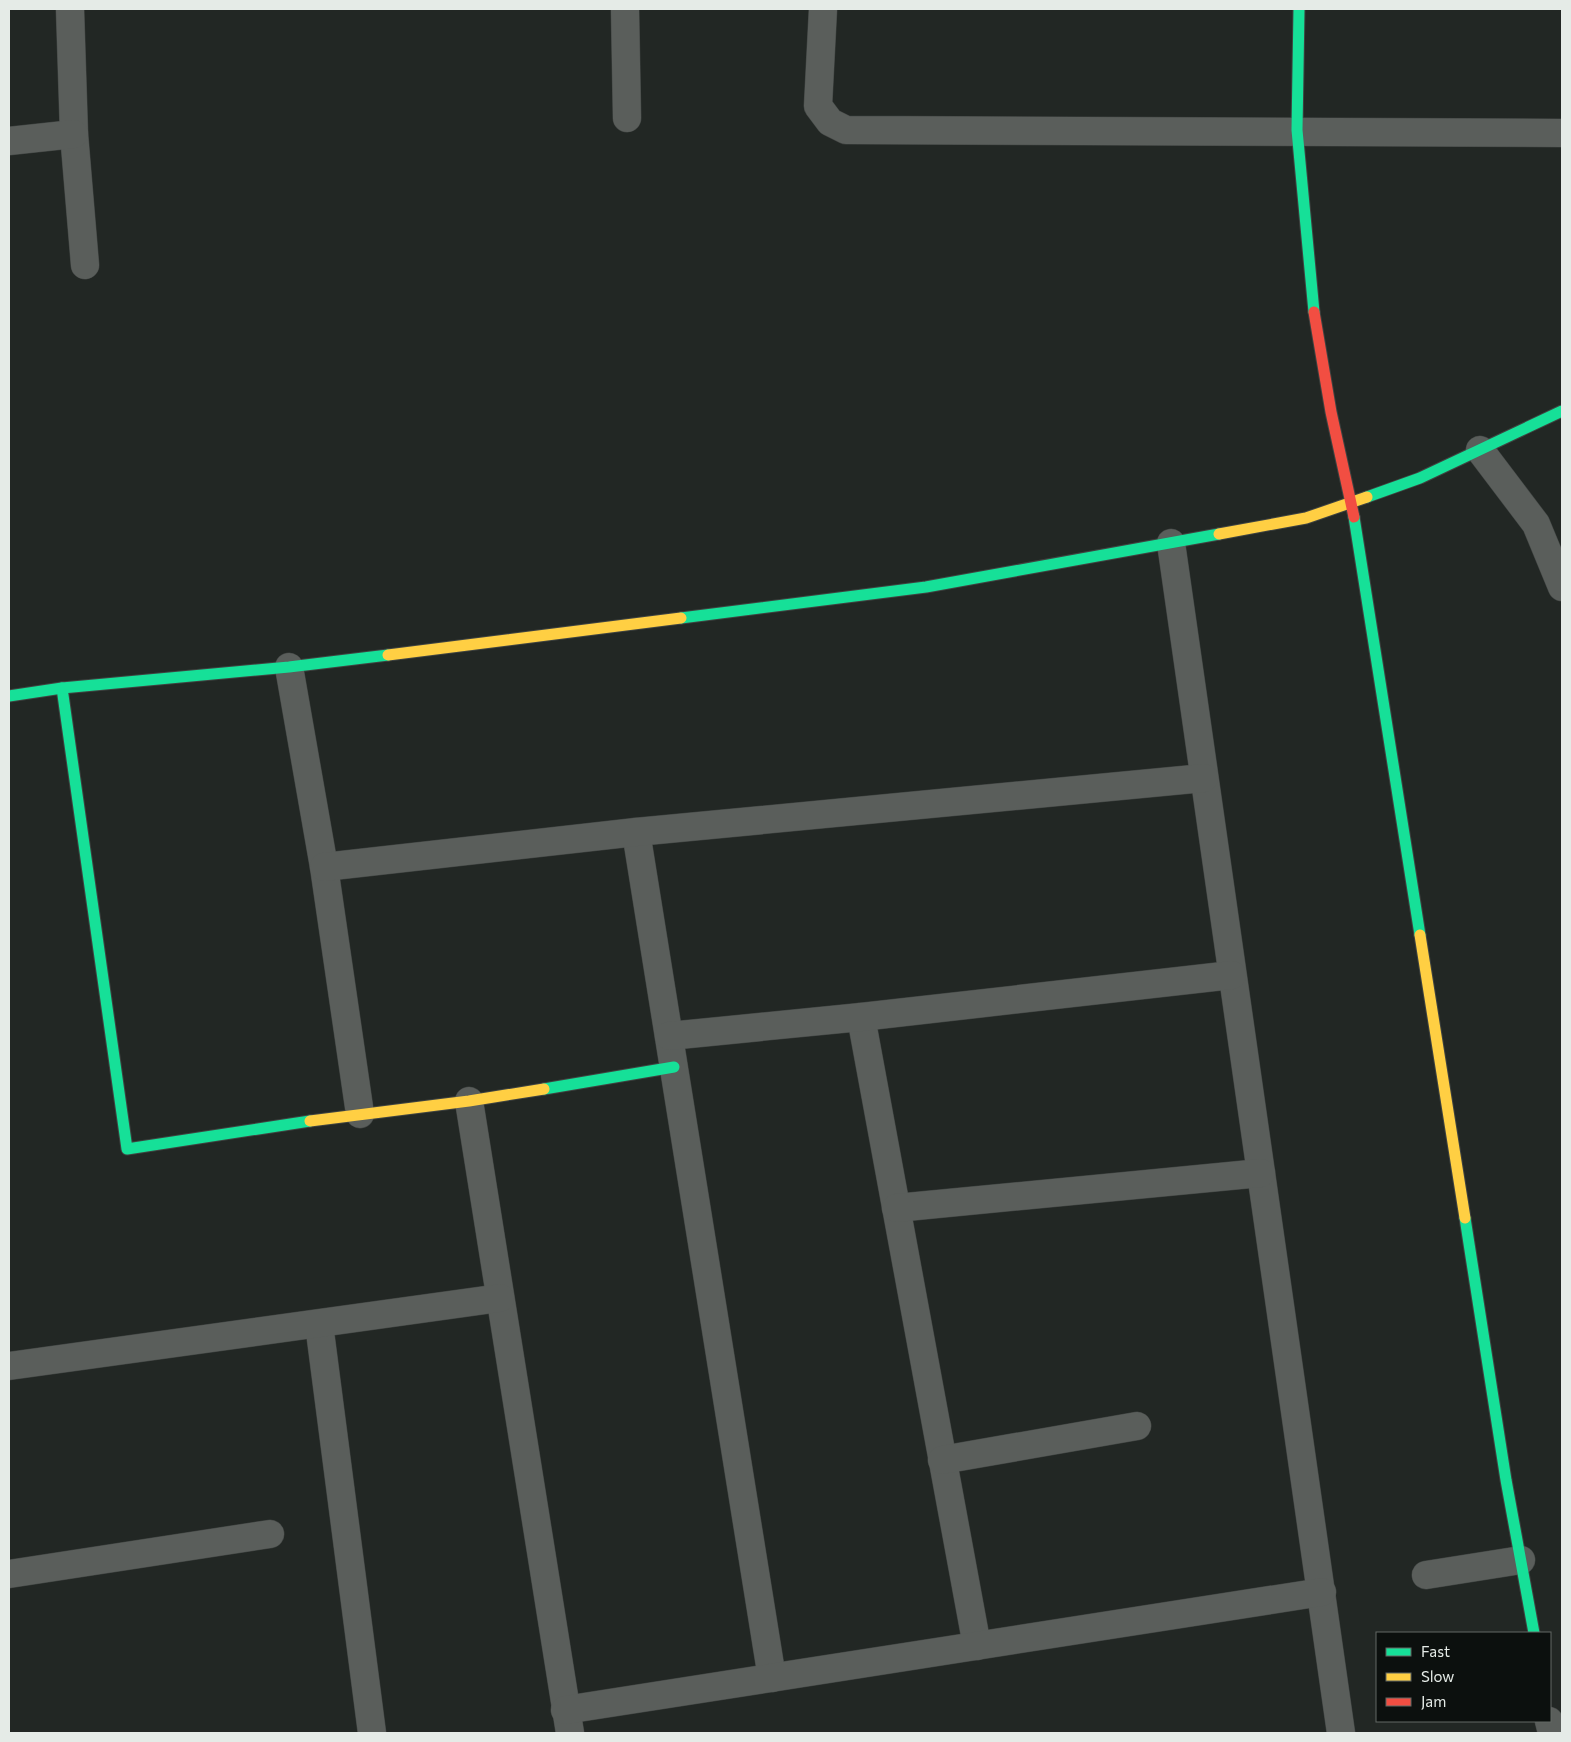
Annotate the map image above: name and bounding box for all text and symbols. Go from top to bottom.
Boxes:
legend [1376,1632,1551,1722]
text: Fast [1421,1642,1450,1660]
text: Slow [1421,1667,1454,1685]
text: Jam [1421,1692,1446,1710]

